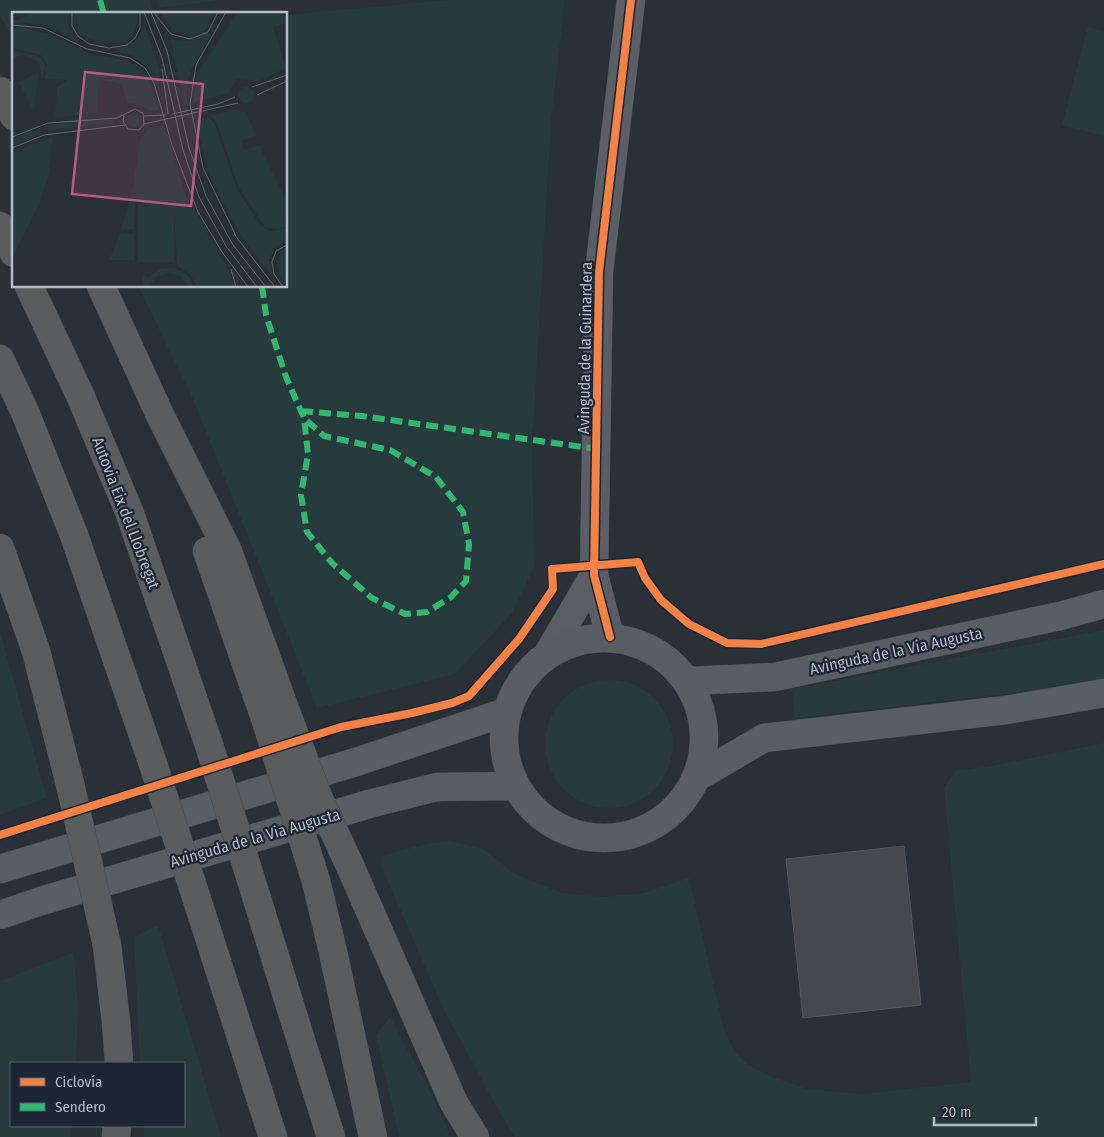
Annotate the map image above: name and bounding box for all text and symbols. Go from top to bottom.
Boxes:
inset map [12,12,288,288]
street label: Avinguda de la Guinardera [574,262,596,434]
street label: Autovia Eix del Llobregat [88,434,164,592]
street label: Avinguda de la Via Augusta [808,623,984,679]
street label: Avinguda de la Via Augusta [168,805,342,871]
legend [10,1062,185,1127]
text: Ciclovía [55,1073,102,1091]
scale bar [934,1094,1036,1126]
text: Sendero [55,1098,106,1116]
text: 20 m [942,1103,972,1121]

